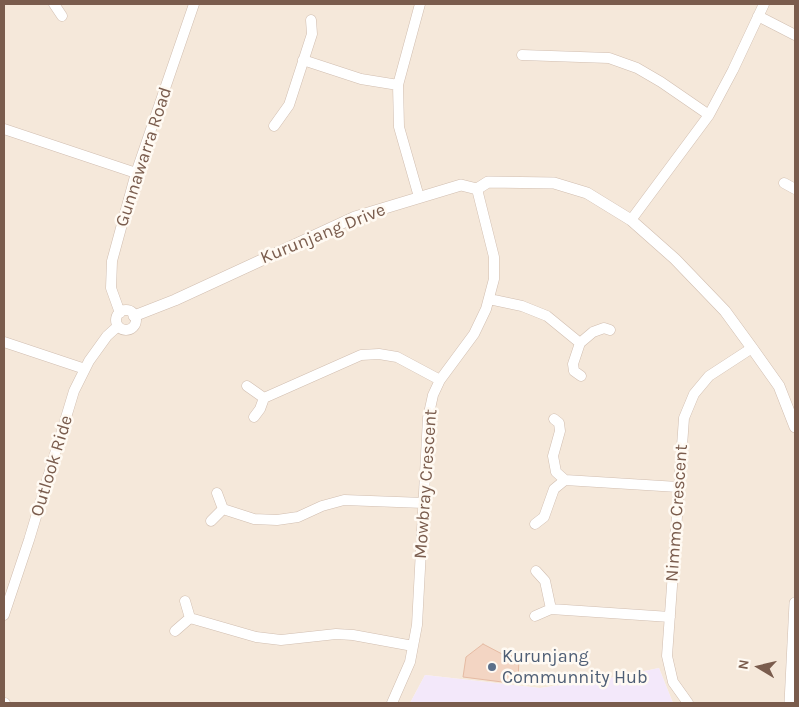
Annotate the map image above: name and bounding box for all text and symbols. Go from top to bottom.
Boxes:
street label: Gunnawarra Road [111,84,177,230]
street label: Kurunjang Drive [257,199,389,269]
street label: Mowbray Crescent [410,408,442,560]
street label: Outlook Ride [26,413,78,519]
street label: Nimmo Crescent [661,443,693,583]
north arrow [734,642,784,692]
place label: Kurunjang Communnity Hub [502,646,648,689]
text: N [735,658,753,671]
marker: Kurunjang Communnity Hub [486,661,498,673]

